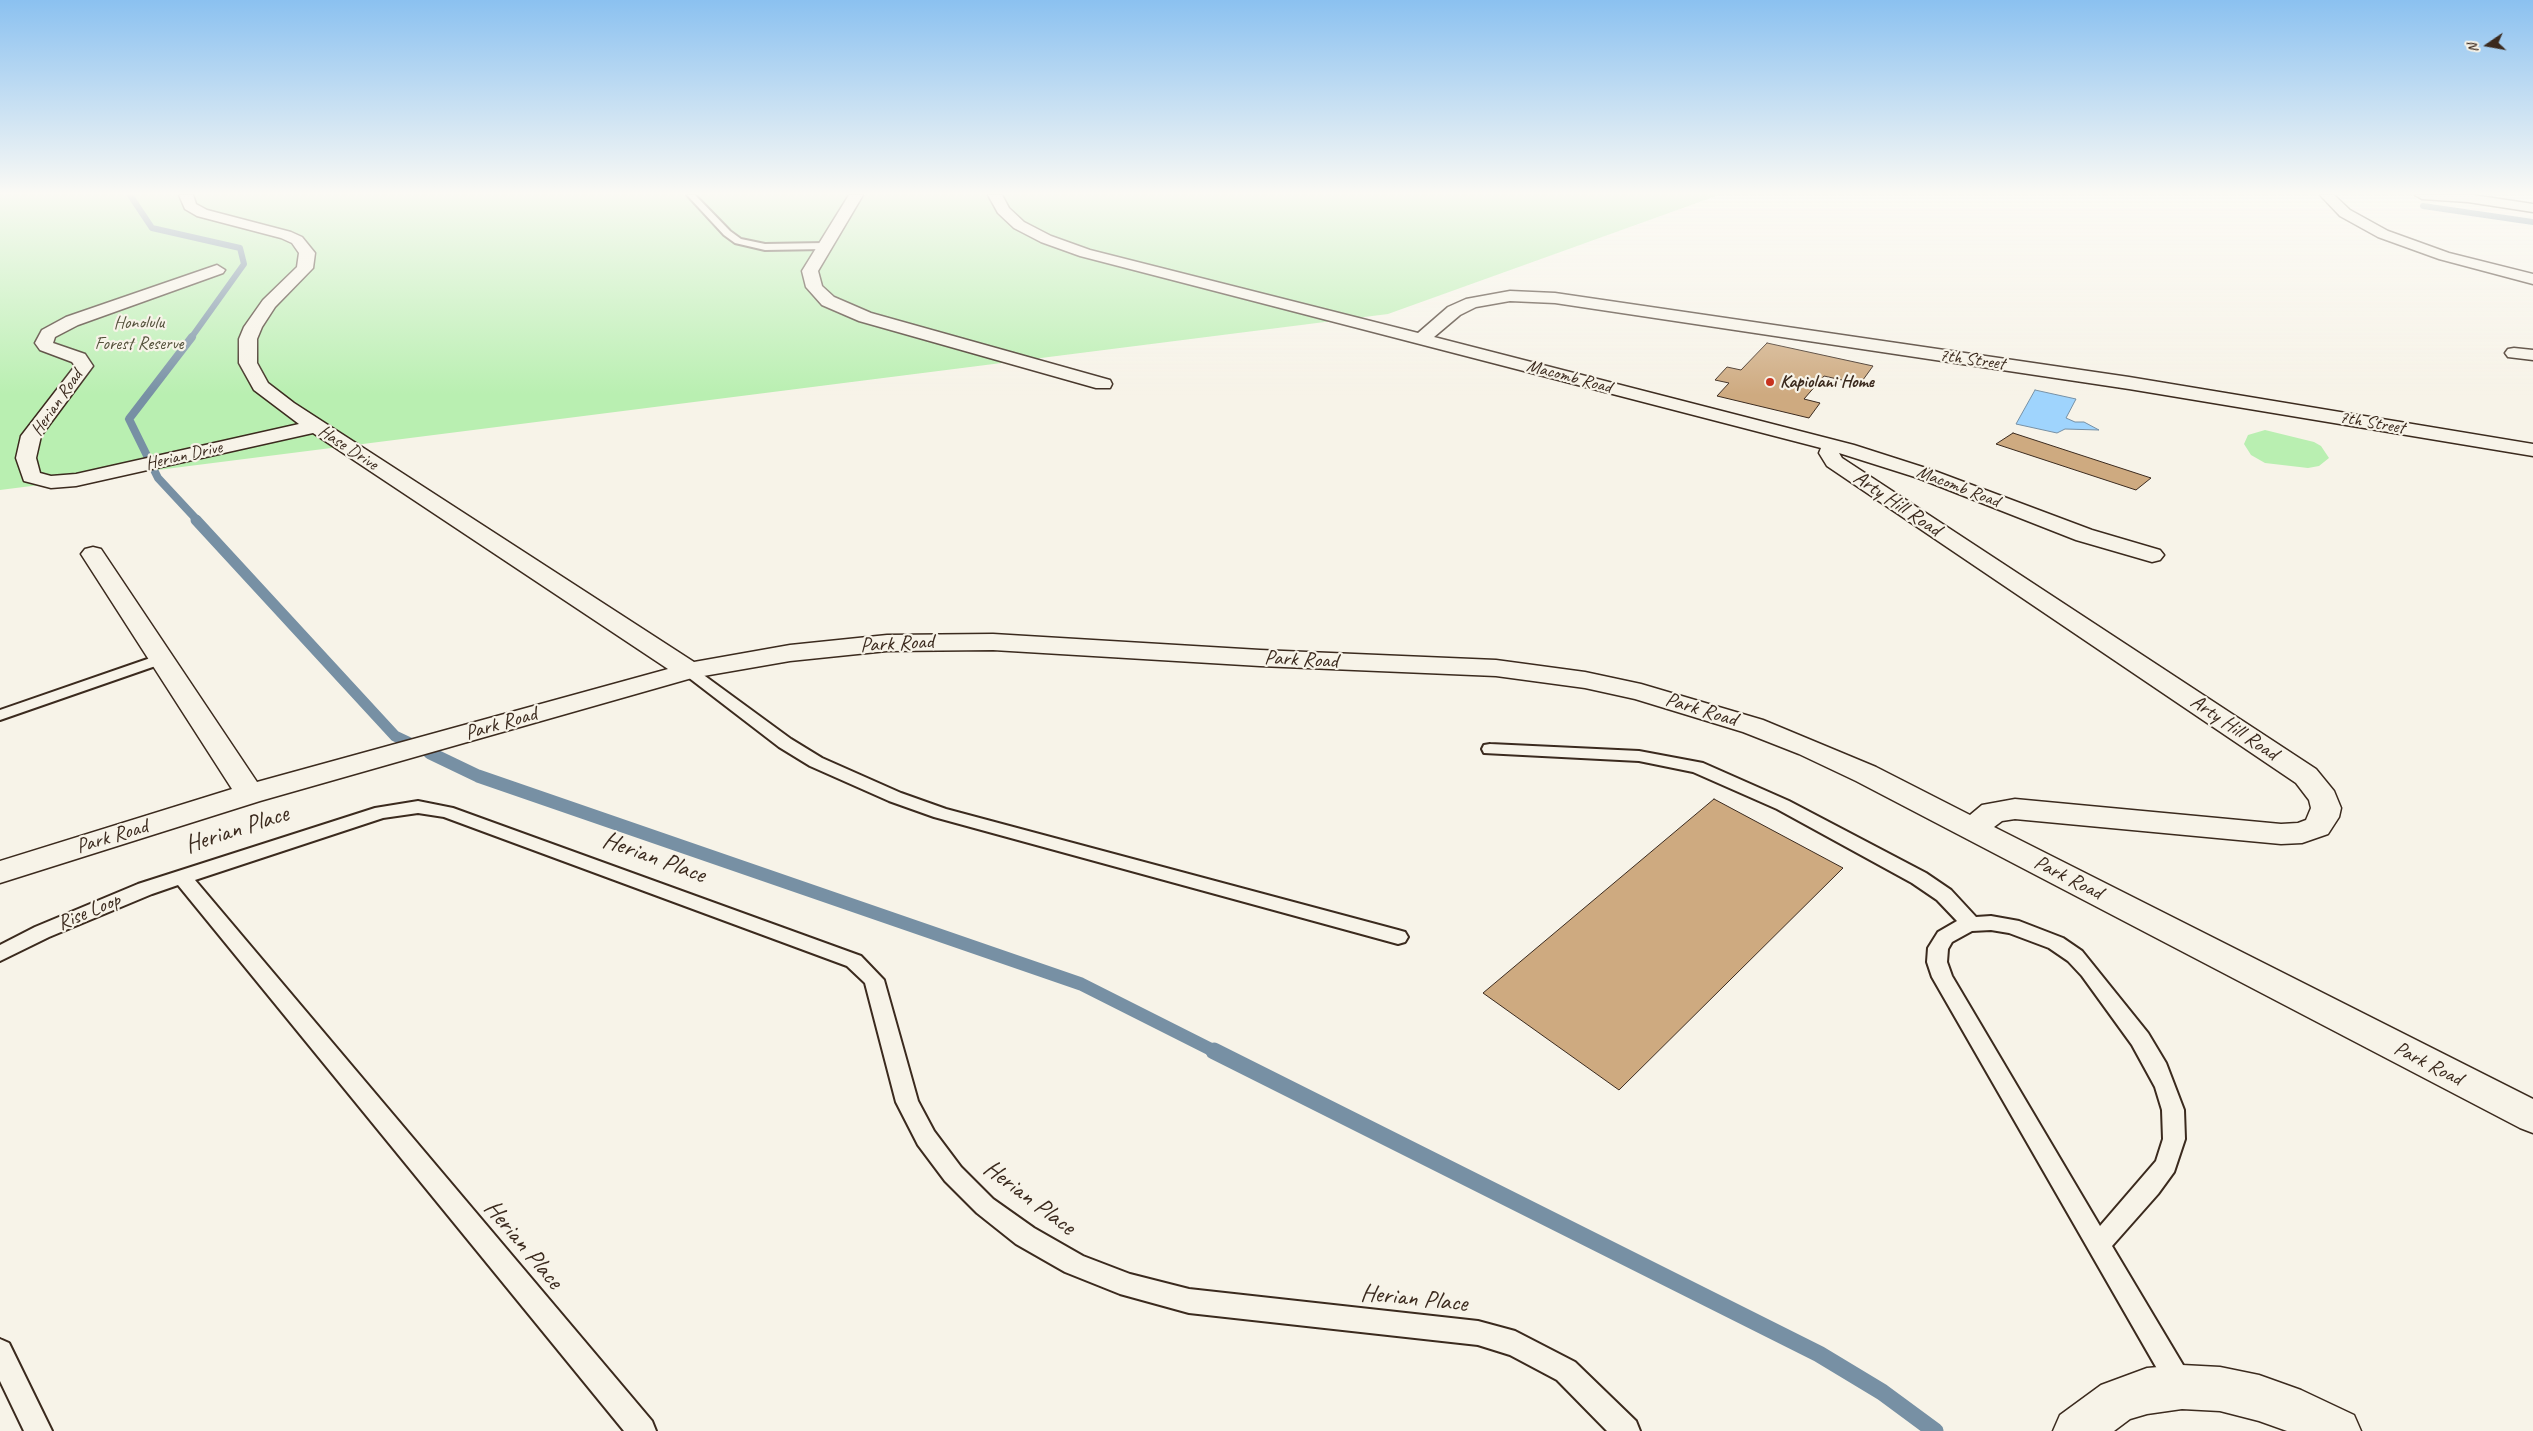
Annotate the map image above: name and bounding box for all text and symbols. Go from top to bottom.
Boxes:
north arrow [2463,20,2513,70]
text: N [2464,42,2482,54]
park label: Honolulu Forest Reserve [95,312,183,354]
street label: 7th Street [1938,345,2006,375]
street label: Macomb Road [1524,355,1614,399]
street label: Herian Road [26,366,88,440]
place label: Kapiolani Home [1780,371,1874,393]
marker: Kapiolani Home [1764,376,1776,388]
street label: 7th Street [2338,407,2406,439]
street label: Hase Drive [314,421,382,475]
street label: Herian Drive [144,437,224,475]
street label: Macomb Road [1914,461,2002,513]
street label: Arty Hill Road [1848,465,1946,543]
street label: Park Road [860,629,934,659]
street label: Park Road [1264,645,1338,675]
street label: Park Road [1662,687,1740,733]
street label: Arty Hill Road [2185,689,2283,767]
street label: Park Road [462,702,540,746]
street label: Herian Place [181,799,293,861]
street label: Park Road [73,814,151,860]
street label: Herian Place [598,826,710,890]
street label: Park Road [2030,850,2106,906]
street label: Rise Loop [54,888,124,936]
street label: Park Road [2390,1036,2466,1092]
street label: Herian Place [977,1154,1081,1242]
street label: Herian Place [477,1194,569,1296]
street label: Herian Place [1359,1278,1469,1320]

